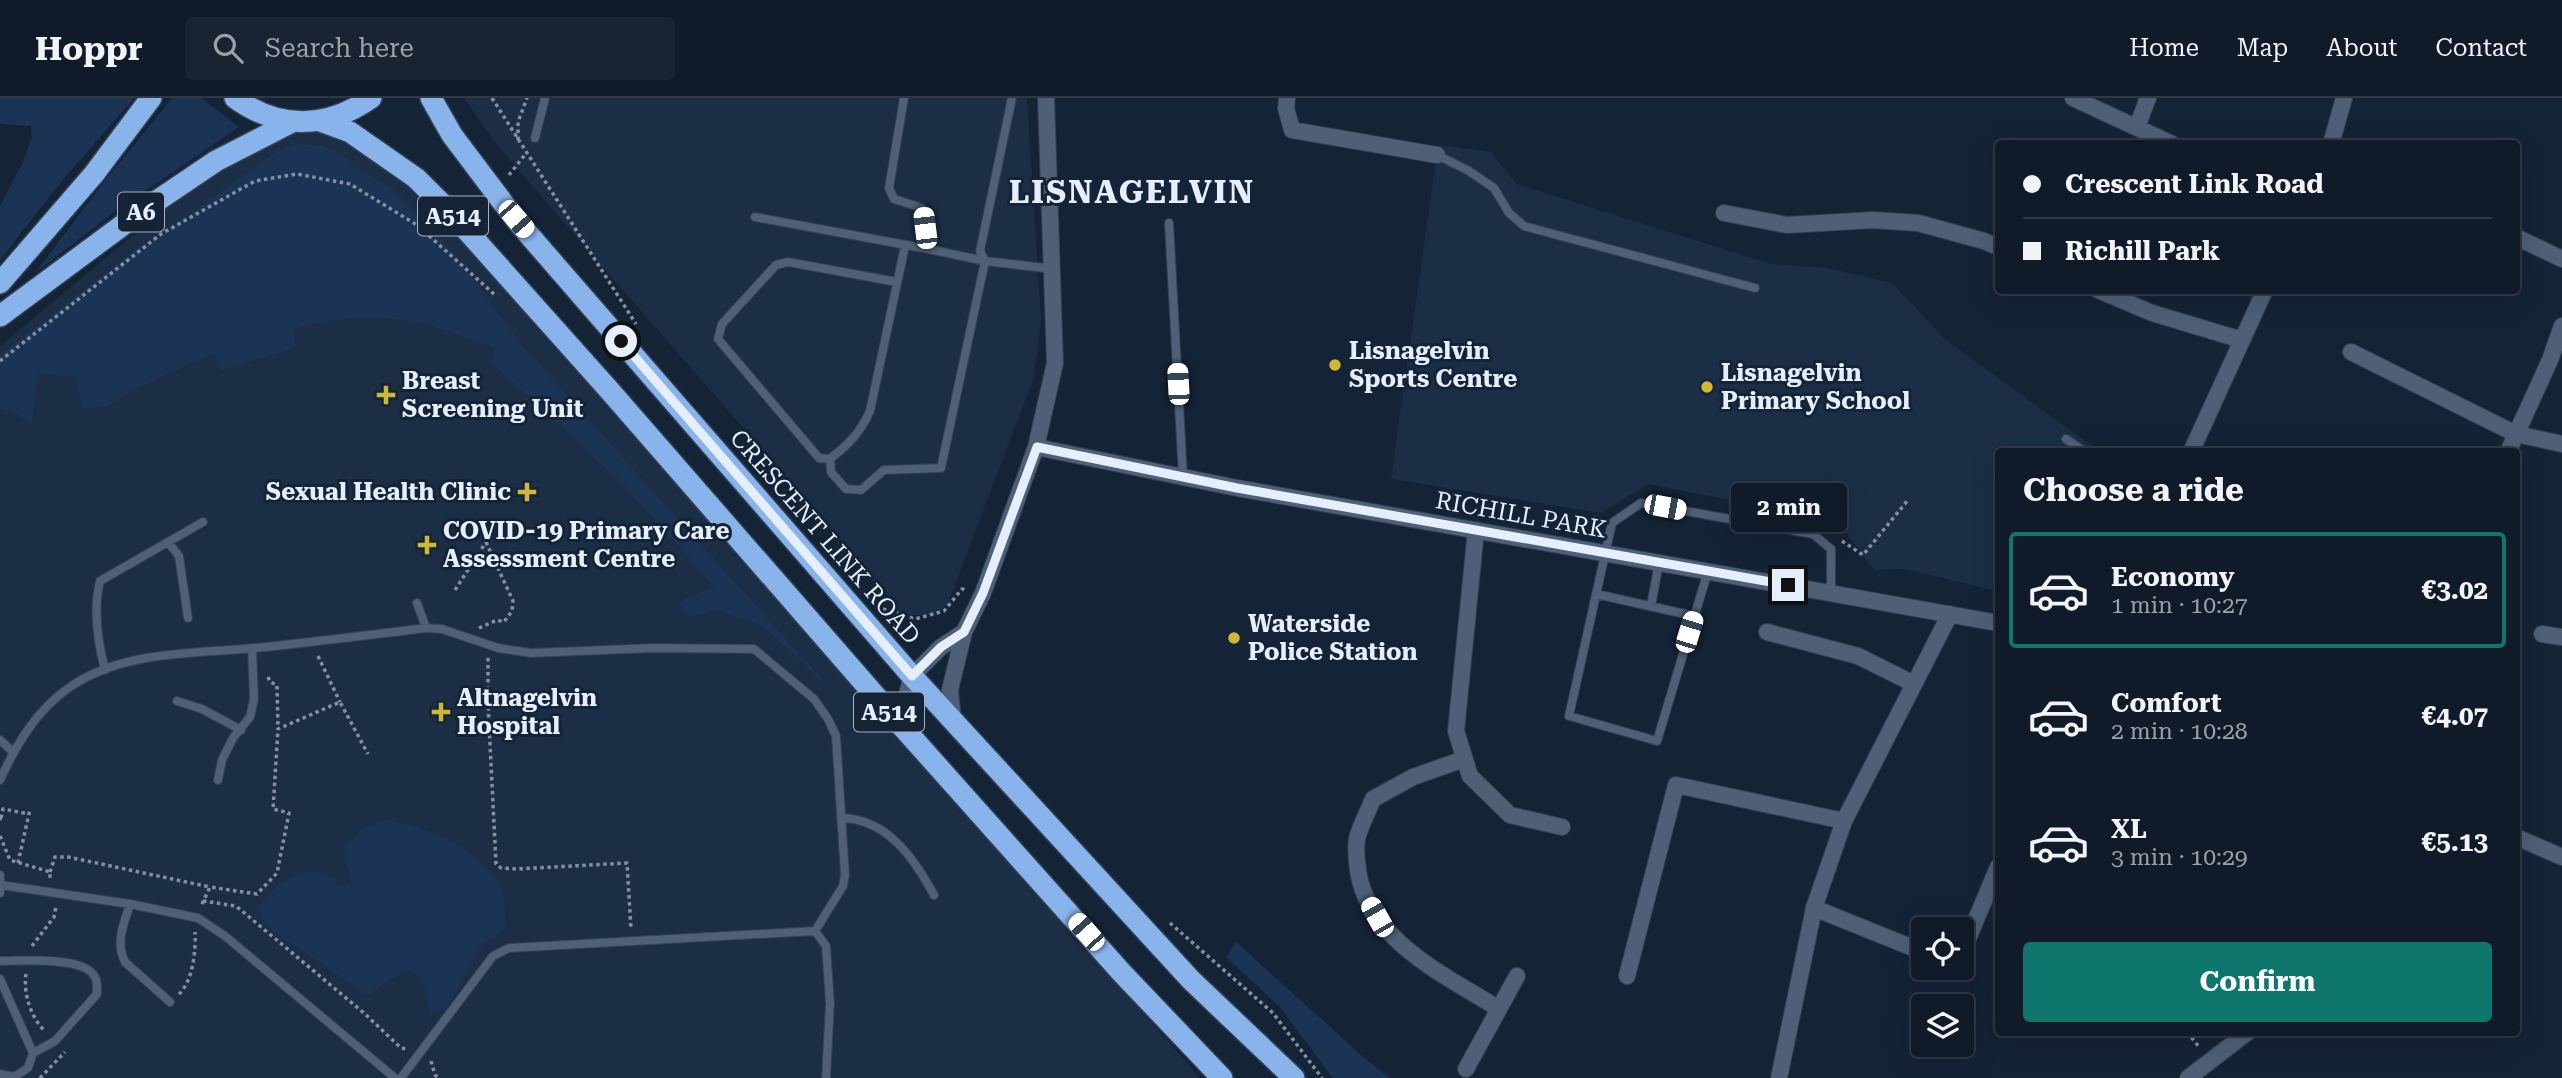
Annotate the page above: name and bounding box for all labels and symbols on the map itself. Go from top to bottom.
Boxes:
district label: LISNAGELVIN [1009,173,1255,211]
road number: A6 [118,192,164,232]
car [495,196,538,242]
road number: A514 [418,197,488,236]
car [913,206,938,250]
route start [605,325,637,357]
place label: Lisnagelvin Sports Centre [1349,337,1517,393]
marker: Lisnagelvin Sports Centre [1327,357,1343,373]
place label: Lisnagelvin Primary School [1721,359,1910,415]
car [1167,362,1190,406]
place label: Breast Screening Unit [402,367,584,423]
marker: Lisnagelvin Primary School [1699,379,1715,395]
marker: Breast Screening Unit [376,385,396,405]
street label: CRESCENT LINK ROAD [724,424,926,650]
place label: Sexual Health Clinic [266,478,511,506]
marker: Sexual Health Clinic [517,482,537,502]
callout: 2 min [1730,484,1846,532]
street label: RICHILL PARK [1433,486,1609,544]
car [1643,493,1688,521]
place label: COVID-19 Primary Care Assessment Centre [443,517,729,573]
marker: COVID-19 Primary Care Assessment Centre [417,535,437,555]
route end [1772,569,1804,601]
car [1673,609,1706,655]
place label: Waterside Police Station [1248,610,1418,666]
marker: Waterside Police Station [1226,630,1242,646]
place label: Altnagelvin Hospital [457,684,597,740]
road number: A514 [854,692,924,732]
marker: Altnagelvin Hospital [431,702,451,722]
car [1358,894,1397,940]
car [1065,909,1108,955]

